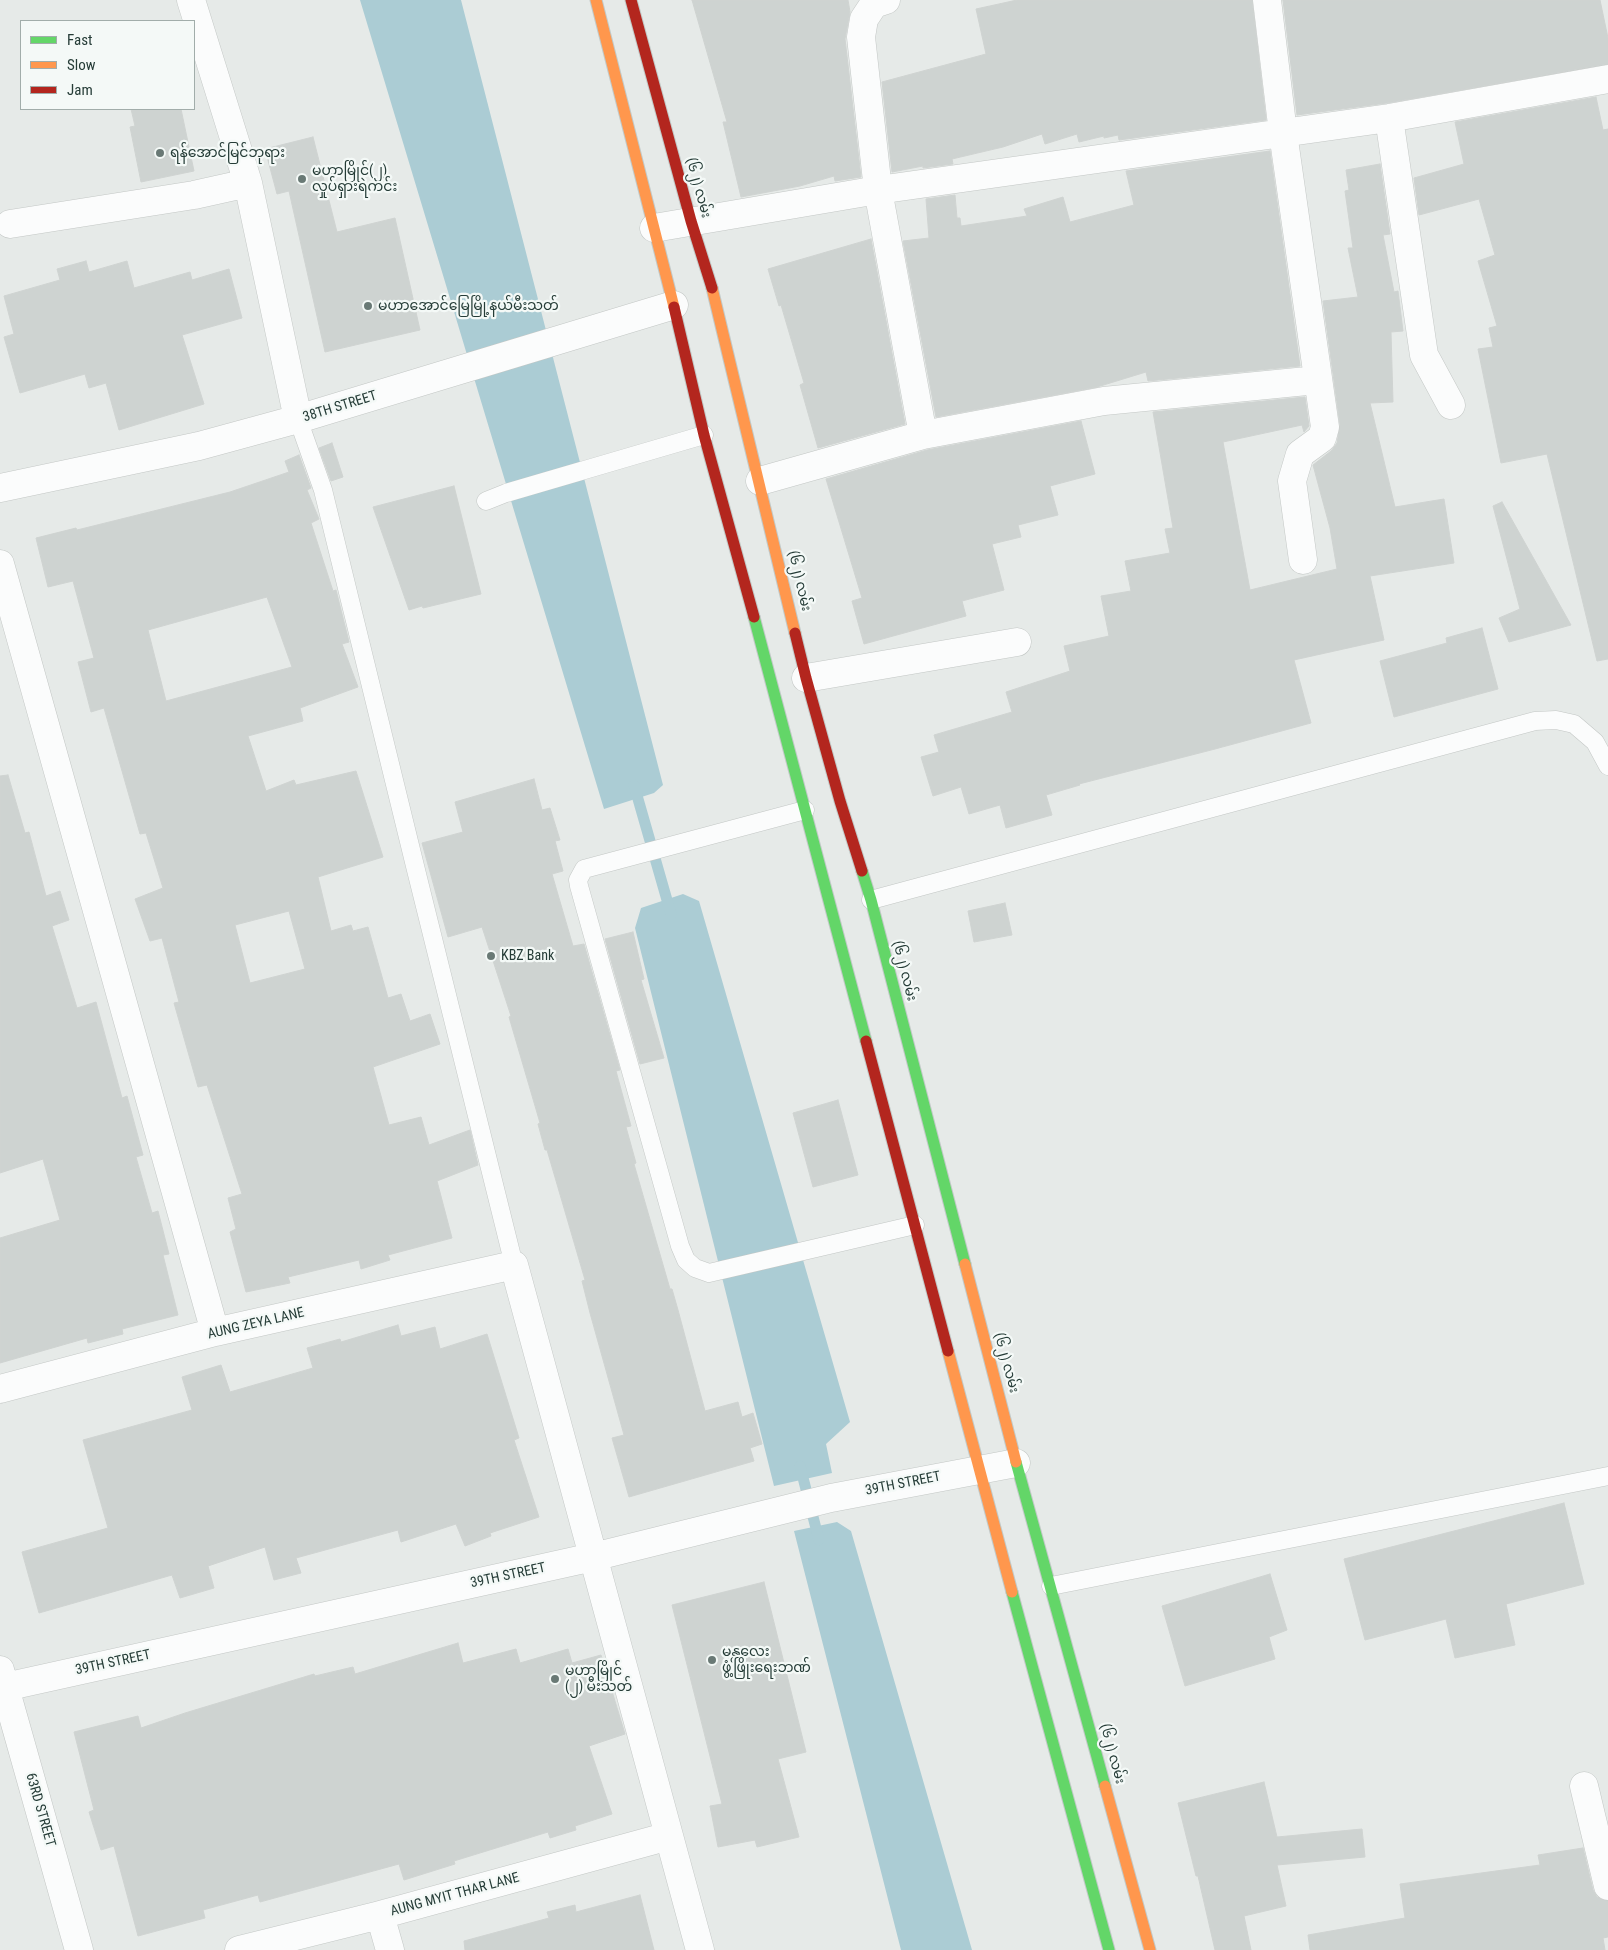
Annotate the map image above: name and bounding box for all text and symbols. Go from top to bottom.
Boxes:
legend [20,20,195,110]
text: Fast [67,31,92,49]
text: Slow [67,56,96,74]
text: Jam [67,81,93,99]
place label: ရန်အောင်မြင်ဘုရား [170,145,285,161]
marker: ရန်အောင်မြင်ဘုရား [154,147,166,159]
street label: (၆၂) လမ်း [682,156,714,220]
place label: မဟာမြိုင်(၂) လှုပ်ရှားရဲကင်း [312,163,397,196]
marker: မဟာမြိုင်(၂) လှုပ်ရှားရဲကင်း [296,173,308,185]
place label: မဟာအောင်မြေမြို့နယ်မီးသတ် [378,298,559,314]
marker: မဟာအောင်မြေမြို့နယ်မီးသတ် [362,300,374,312]
street label: 38TH STREET [301,388,379,426]
street label: (၆၂) လမ်း [784,549,814,613]
street label: (၆၂) လမ်း [888,939,920,1003]
place label: KBZ Bank [501,948,554,964]
marker: KBZ Bank [485,950,497,962]
street label: AUNG ZEYA LANE [206,1305,306,1343]
street label: (၆၂) လမ်း [990,1331,1022,1395]
street label: 39TH STREET [864,1468,942,1500]
street label: 39TH STREET [469,1560,547,1592]
place label: မန္တလေး ဖွံ့ဖြိုးရေးဘဏ် [722,1644,811,1676]
street label: 39TH STREET [74,1647,152,1679]
marker: မန္တလေး ဖွံ့ဖြိုးရေးဘဏ် [706,1654,718,1666]
place label: မဟာမြိုင် (၂) မီးသတ် [565,1663,632,1695]
marker: မဟာမြိုင် (၂) မီးသတ် [549,1673,561,1685]
street label: (၆၂) လမ်း [1096,1722,1128,1786]
street label: 63RD STREET [21,1771,59,1849]
street label: AUNG MYIT THAR LANE [389,1870,521,1920]

